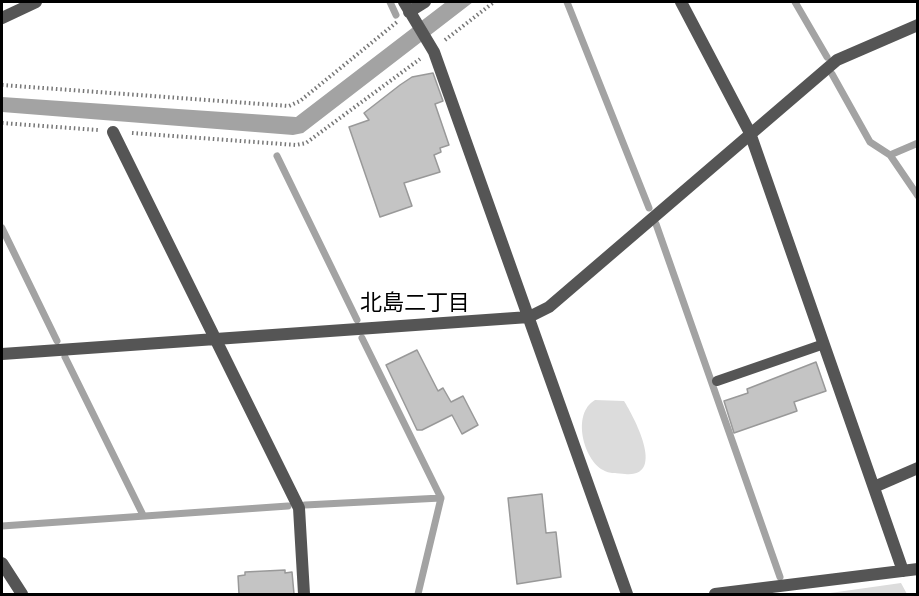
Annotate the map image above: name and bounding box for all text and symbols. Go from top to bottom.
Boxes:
district label: 北島二丁目 [360,291,470,317]

